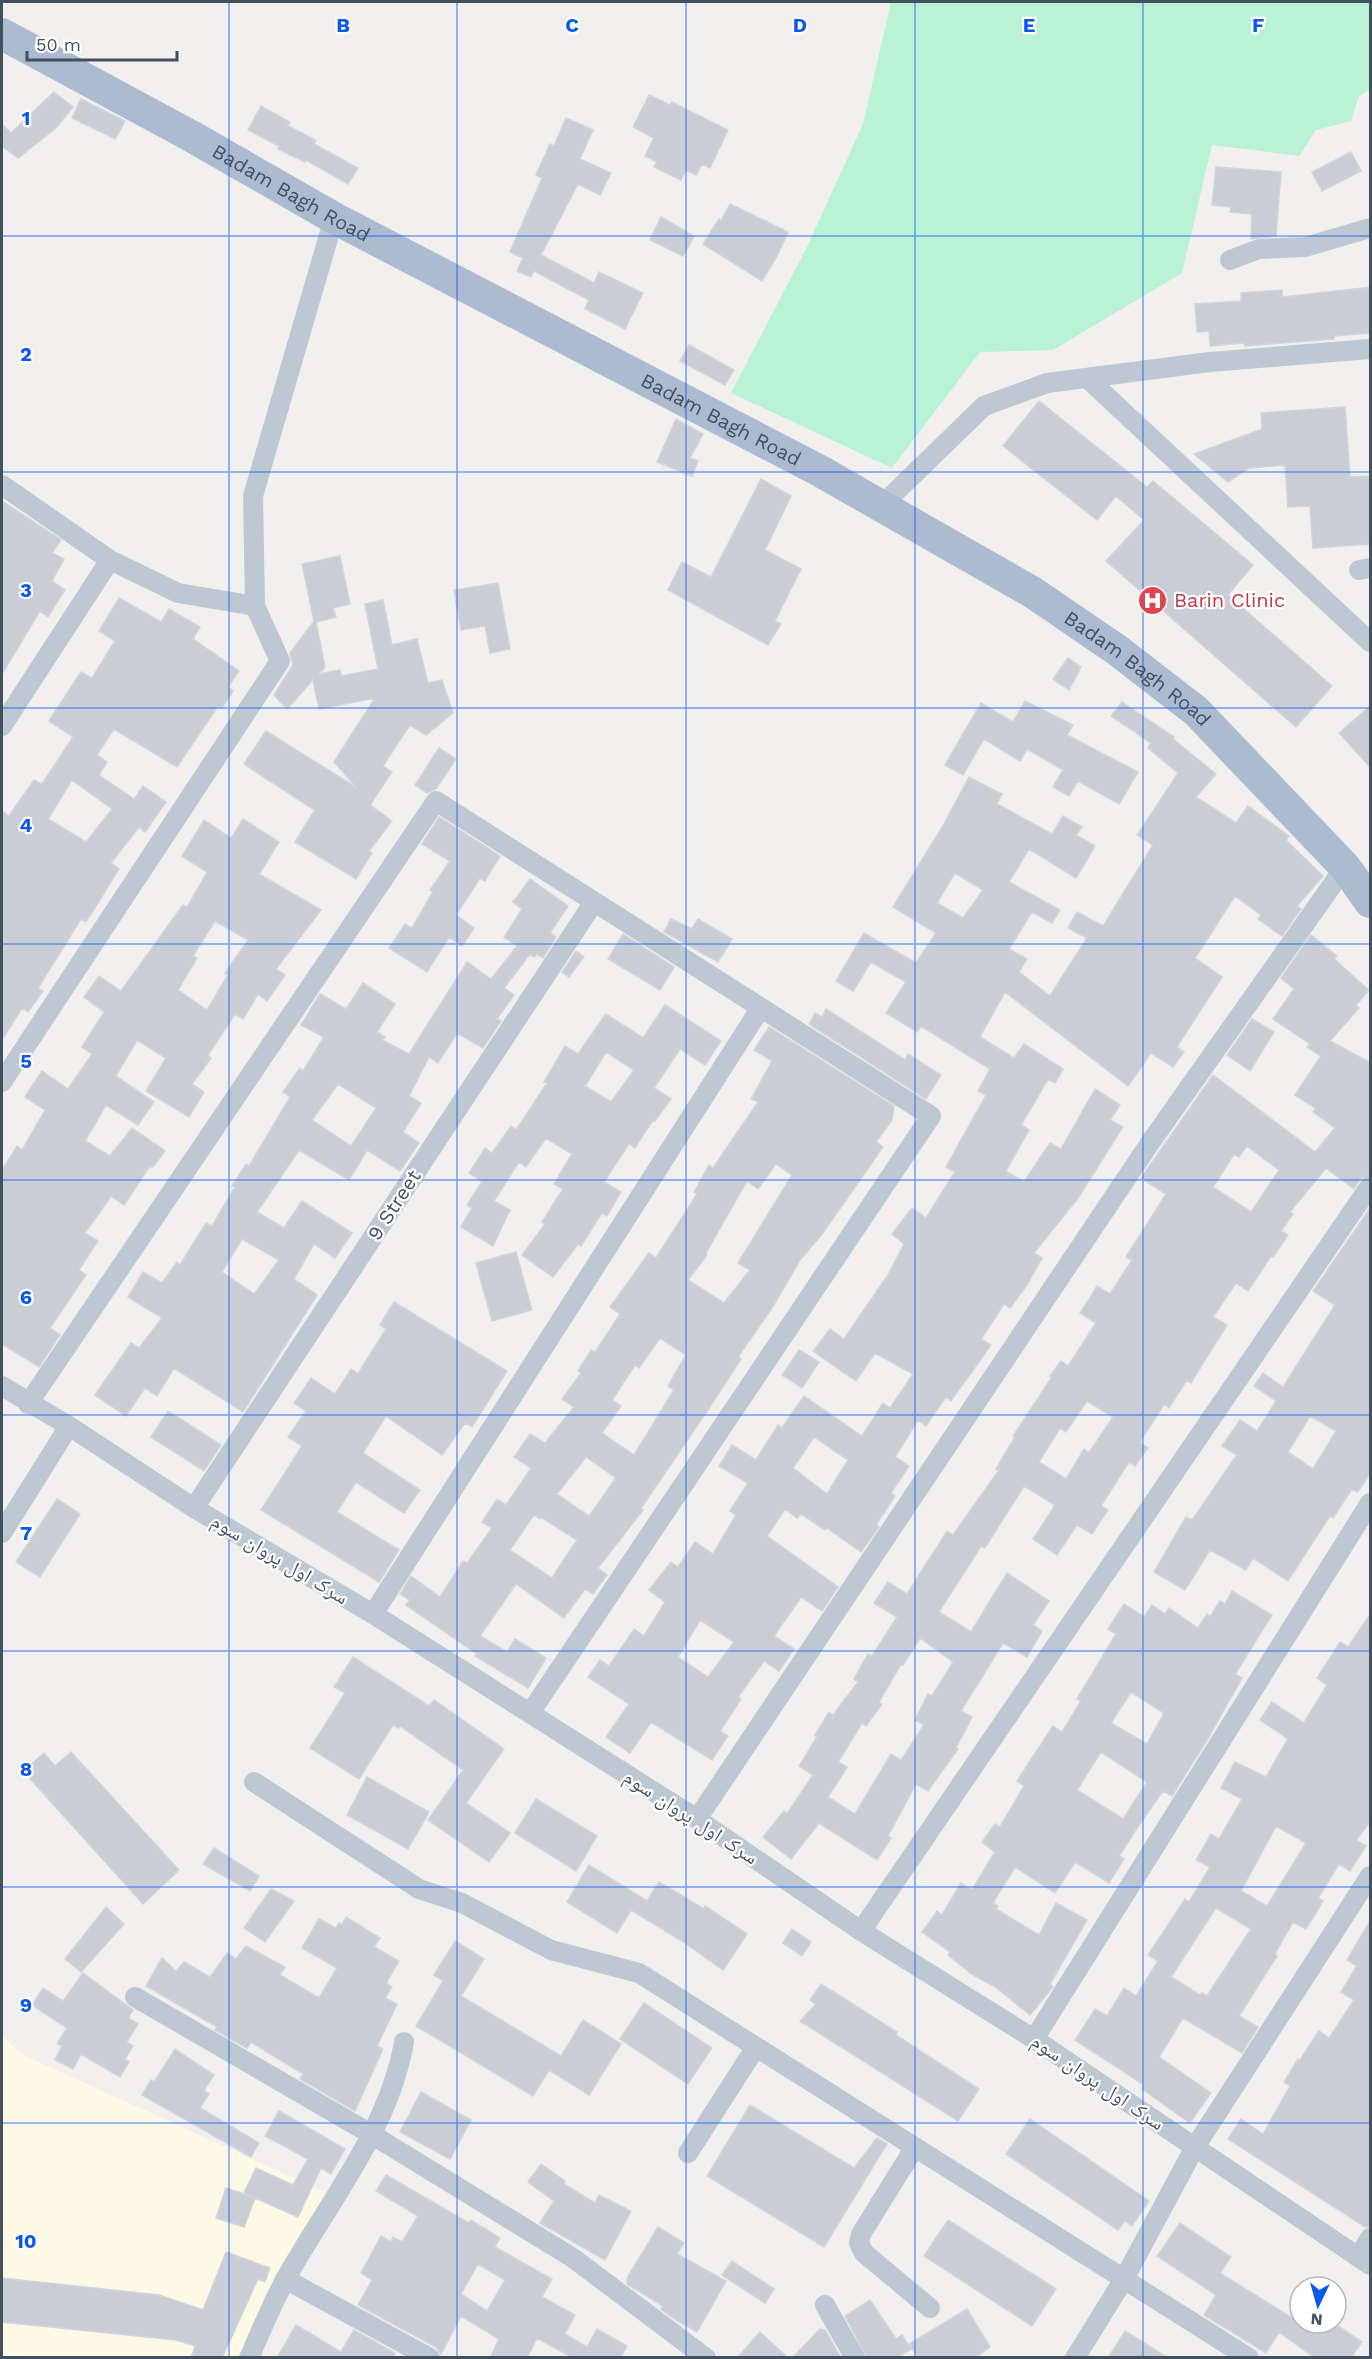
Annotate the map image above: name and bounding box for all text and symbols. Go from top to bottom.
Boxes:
text: B [336,13,350,37]
text: C [565,13,579,37]
text: D [793,13,807,37]
text: E [1023,13,1035,37]
text: F [1252,13,1264,37]
scale bar [27,24,177,62]
text: 50 m [36,34,81,55]
text: 1 [22,106,30,130]
street label: Badam Bagh Road [208,139,374,247]
text: 2 [20,342,32,366]
street label: Badam Bagh Road [637,368,805,471]
text: 3 [20,578,32,602]
hospital icon: Barin Clinic [1137,584,1169,616]
place label: Barin Clinic [1174,588,1285,612]
street label: Badam Bagh Road [1060,606,1216,731]
text: 4 [20,813,33,837]
text: 5 [20,1049,32,1073]
street label: 9 Street [362,1165,426,1245]
text: 6 [20,1285,32,1309]
street label: سرک اول پروان سوم [206,1509,353,1611]
text: 7 [20,1521,32,1545]
text: 8 [20,1757,32,1781]
street label: سرک اول پروان سوم [618,1765,763,1871]
text: 9 [20,1993,32,2017]
street label: سرک اول پروان سوم [1026,2029,1169,2137]
text: 10 [15,2229,37,2253]
north arrow [1288,2275,1348,2335]
text: N [1310,2309,1323,2329]

